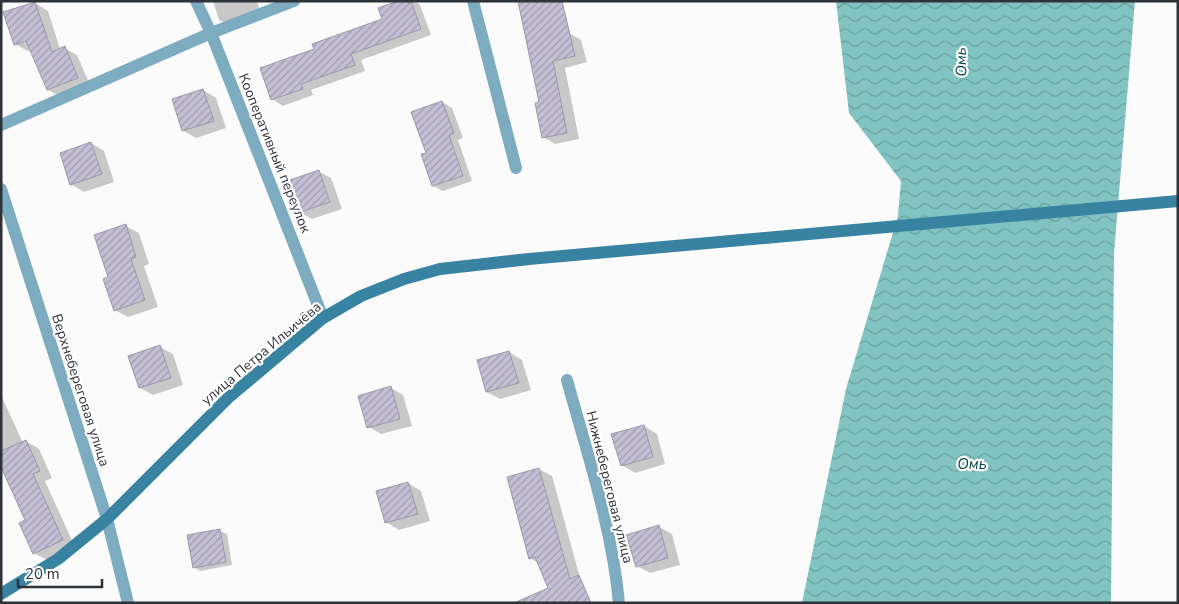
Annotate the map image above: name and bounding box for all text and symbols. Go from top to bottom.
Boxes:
water label: Омь [950,47,972,77]
street label: Кооперативный переулок [234,71,315,236]
street label: улица Петра Ильичёва [197,298,325,409]
street label: Верхнебереговая улица [47,311,114,469]
street label: Нижнебереговая улица [581,409,638,565]
water label: Омь [957,454,987,474]
scale bar [18,556,101,588]
text: 20 m [25,564,60,584]

